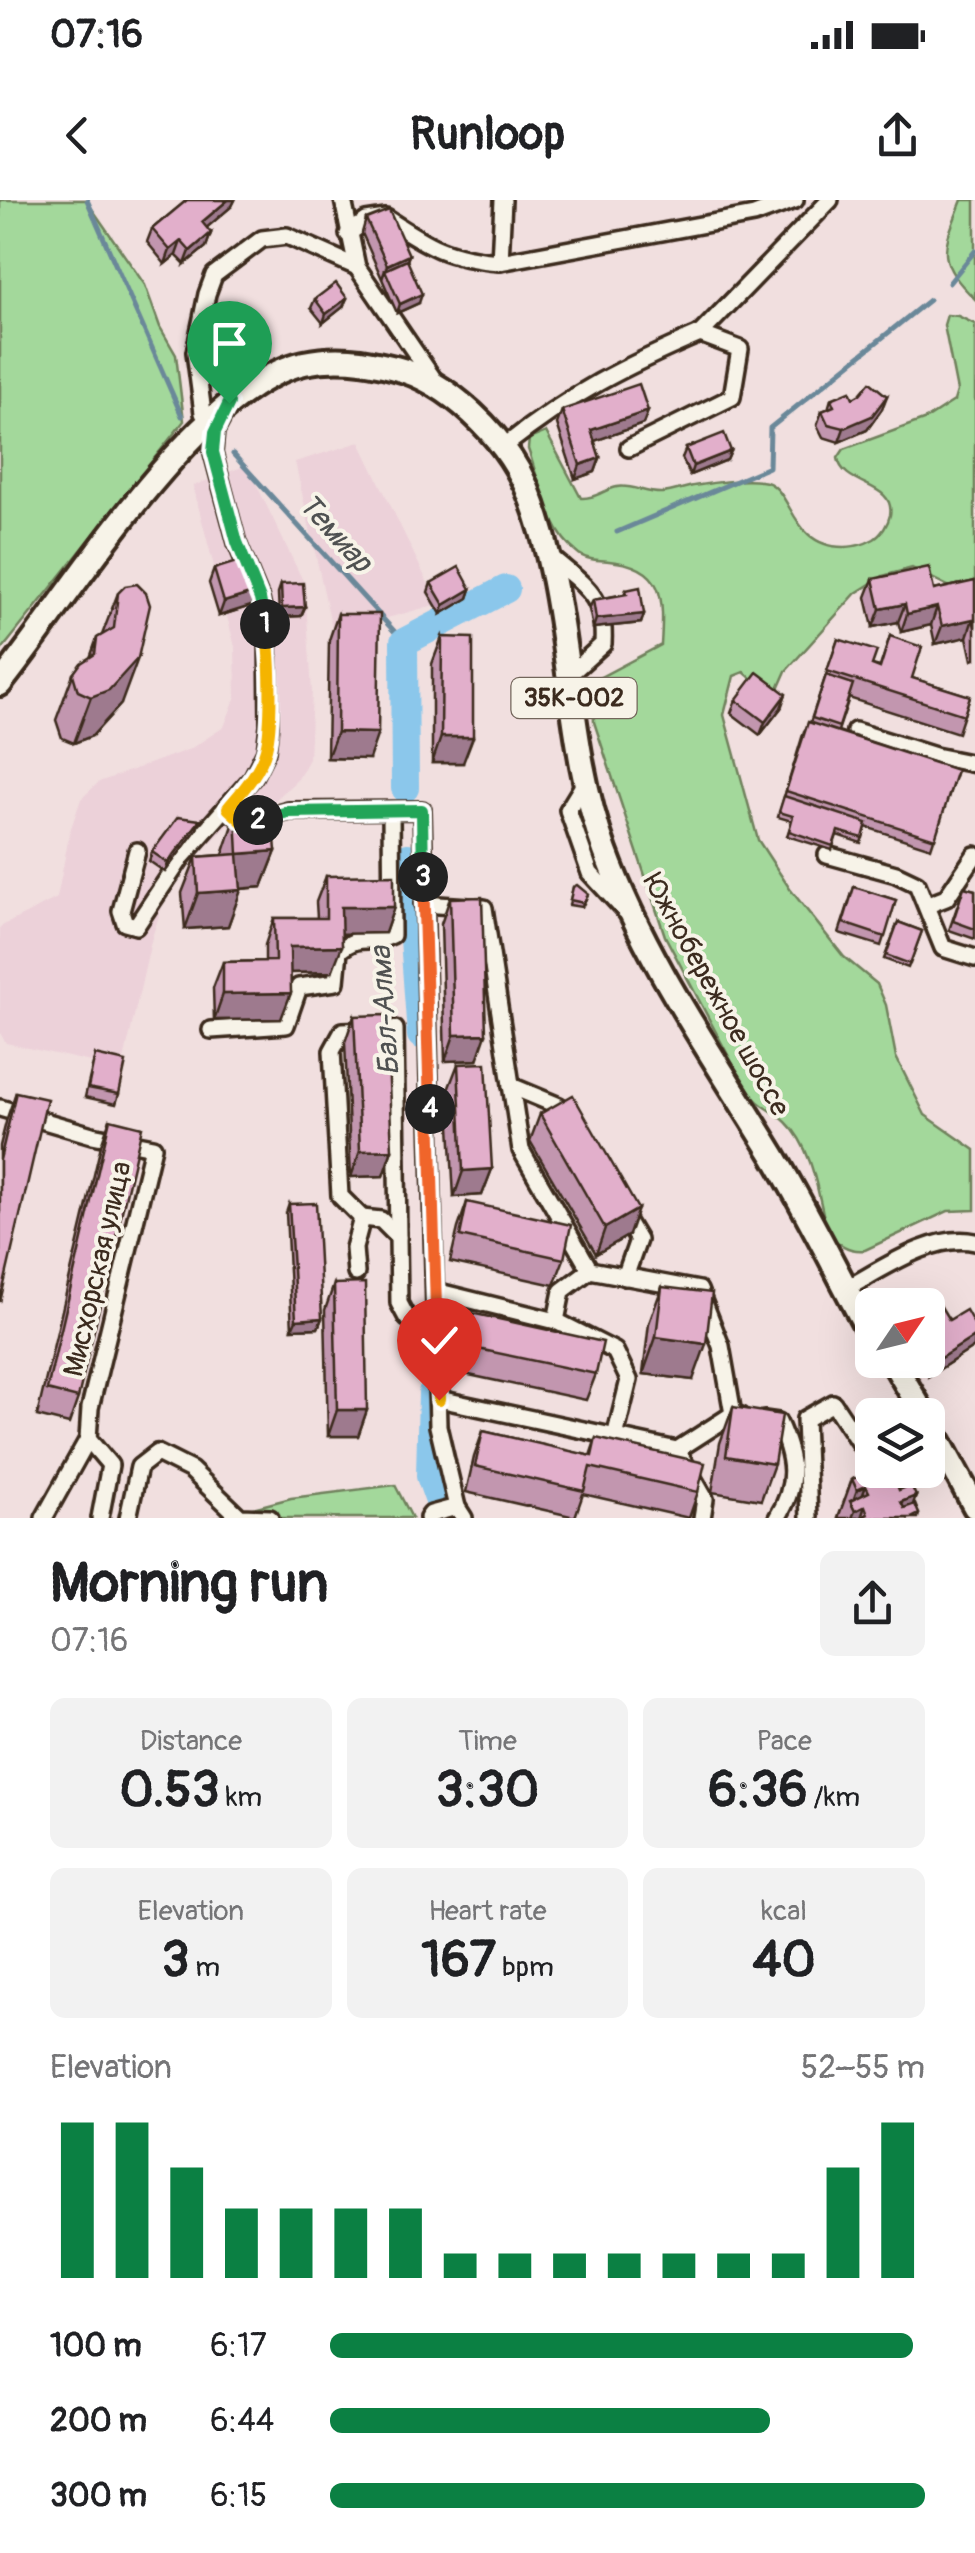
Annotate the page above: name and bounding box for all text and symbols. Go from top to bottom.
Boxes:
text: 07:16 [50,11,143,59]
text: Runloop [410,107,565,163]
icon: back [50,108,105,163]
icon: share [870,108,925,163]
pin [187,301,272,404]
icon: arrive [202,316,257,371]
water label: Темиар [290,486,381,581]
pin: 1 [240,599,290,649]
text: 1 [260,606,270,641]
road number: 35К-002 [512,678,636,718]
pin: 2 [233,795,283,845]
text: 2 [250,802,266,837]
pin: 3 [398,852,448,902]
text: 3 [415,859,431,894]
street label: Южнобережное шоссе [635,868,797,1123]
water label: Бал-Алма [362,943,408,1077]
pin: 4 [405,1084,455,1134]
text: 4 [422,1091,438,1126]
street label: Мисхорская улица [56,1158,140,1380]
north arrow [855,1288,945,1378]
map controls [855,1288,945,1488]
pin [397,1298,482,1401]
icon: check [412,1313,467,1368]
button: layers [855,1398,945,1488]
text: Morning run [50,1549,328,1618]
button: share [820,1551,925,1656]
text: 07:16 [50,1621,128,1661]
text: Distance [140,1724,242,1759]
text: Time [458,1724,517,1759]
text: Pace [756,1724,812,1759]
text: 0.53 [119,1759,220,1822]
text: 3:30 [436,1759,539,1822]
text: 6:36 [708,1759,808,1822]
text: km [220,1780,262,1815]
text: /km [808,1780,860,1815]
text: Elevation [137,1894,244,1929]
text: Heart rate [428,1894,547,1929]
text: kcal [761,1894,807,1929]
text: 3 [161,1929,189,1992]
text: 167 [421,1929,496,1992]
text: 40 [753,1929,816,1992]
text: m [189,1950,220,1985]
text: bpm [496,1950,554,1985]
text: Elevation [50,2048,172,2088]
text: 52–55 m [801,2048,925,2088]
text: 100 m [50,2326,142,2366]
text: 6:17 [210,2326,267,2366]
text: 200 m [50,2401,147,2441]
text: 6:44 [210,2401,274,2441]
text: 300 m [50,2476,147,2516]
text: 6:15 [210,2476,267,2516]

